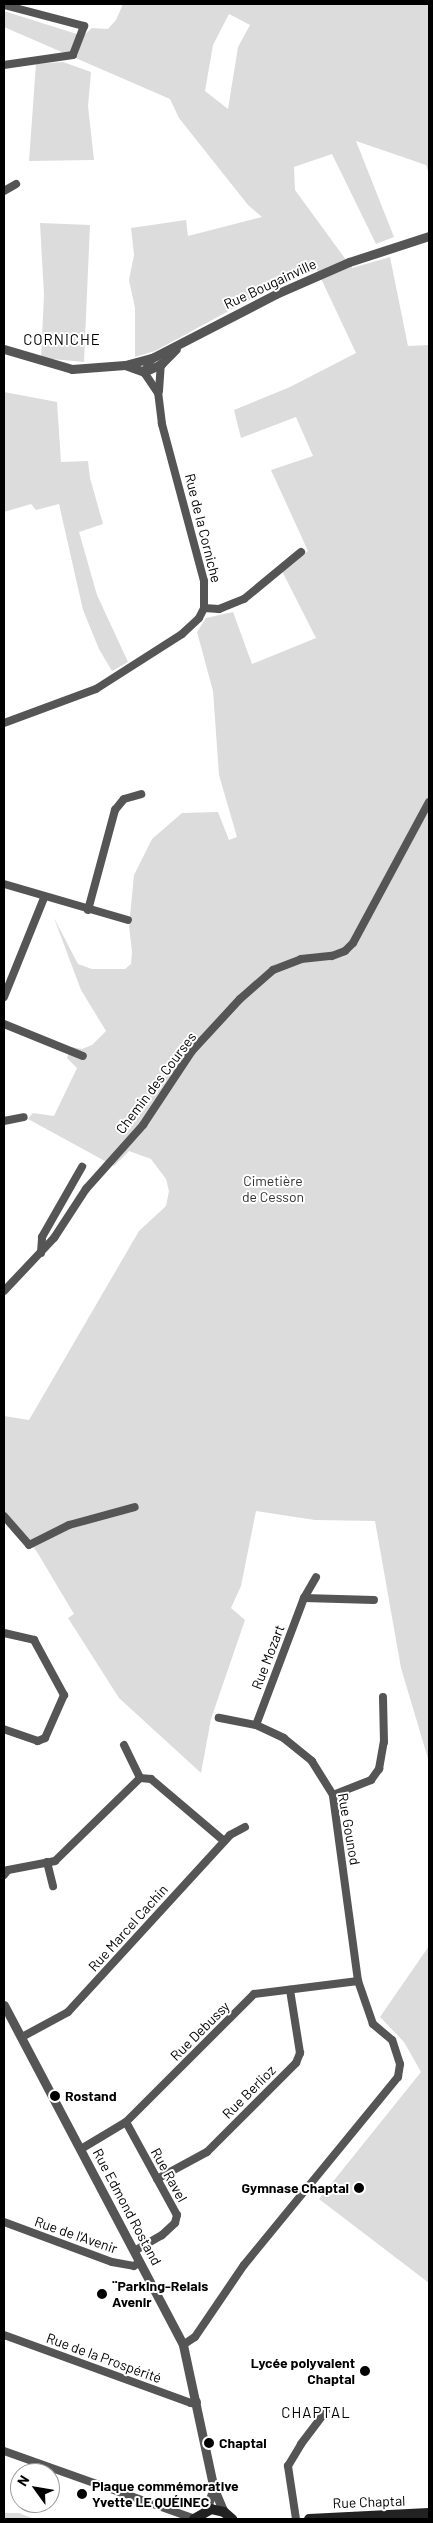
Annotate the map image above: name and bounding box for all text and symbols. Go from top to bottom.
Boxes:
street label: Rue Bougainville [221,255,319,313]
district label: CORNICHE [22,331,102,349]
street label: Rue de la Corniche [181,472,225,584]
street label: Chemin des Courses [112,1029,200,1137]
park label: Cimetière de Cesson [242,1173,304,1206]
street label: Rue Mozart [248,1622,288,1692]
street label: Rue Gounod [334,1792,364,1866]
street label: Rue Marcel Cachin [85,1881,171,1975]
street label: Rue Debussy [167,1998,233,2064]
street label: Rue Berlioz [219,2062,279,2122]
place label: Rostand [65,2088,117,2104]
marker: Rostand [49,2090,61,2102]
street label: Rue Ravel [147,2145,191,2205]
street label: Rue Edmond Rostand [89,2146,165,2268]
place label: Gymnase Chaptal [242,2180,349,2196]
marker: Gymnase Chaptal [353,2182,365,2194]
street label: Rue de l'Avenir [32,2213,120,2257]
place label: ¨Parking-Relais Avenir [112,2278,208,2310]
marker: ¨Parking-Relais Avenir [96,2288,108,2300]
street label: Rue de la Prospérité [44,2329,164,2387]
place label: Lycée polyvalent Chaptal [251,2355,355,2388]
marker: Lycée polyvalent Chaptal [359,2365,371,2377]
district label: CHAPTAL [280,2404,352,2422]
place label: Chaptal [219,2435,267,2451]
marker: Chaptal [203,2437,215,2449]
north arrow [10,2463,60,2513]
text: N [13,2472,32,2489]
place label: Plaque commémorative Yvette LE QUÉINEC [92,2478,239,2510]
marker: Plaque commémorative Yvette LE QUÉINEC [76,2488,88,2500]
street label: Rue Chaptal [332,2492,406,2512]

